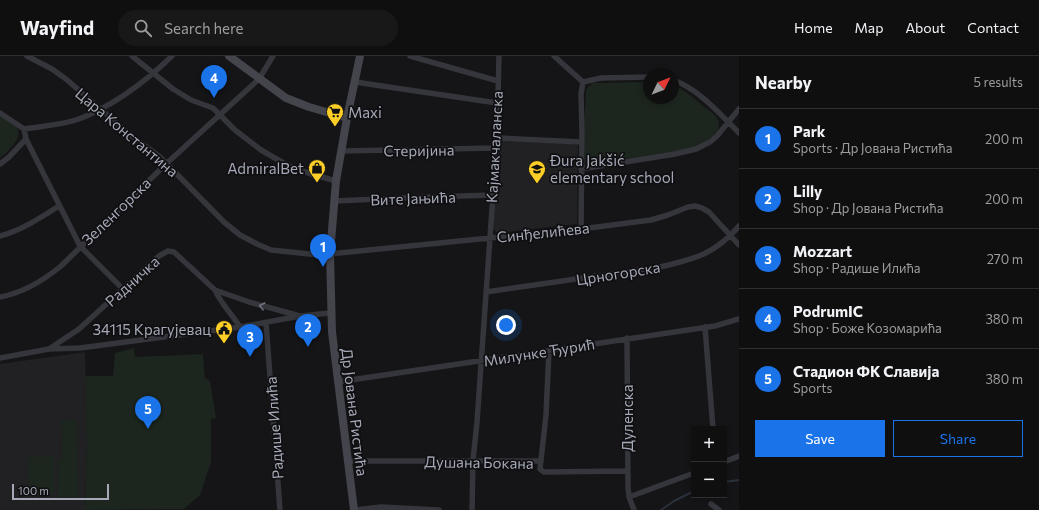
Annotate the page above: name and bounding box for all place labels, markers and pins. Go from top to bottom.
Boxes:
pin: 4 [201,65,227,98]
supermarket icon: Maxi [325,102,345,127]
place label: Maxi [348,103,382,121]
place label: Đura Jakšić elementary school [549,151,674,186]
shop icon: AdmiralBet [307,158,327,183]
place label: AdmiralBet [227,159,304,177]
school or university icon: Đura Jakšić elementary school [527,159,547,184]
pin: 1 [310,234,336,267]
pin: 2 [295,314,321,347]
public building icon: 34115 Крагујевац [214,319,234,344]
place label: 34115 Крагујевац [92,320,211,338]
pin: 3 [237,324,263,357]
pin: 5 [135,396,161,429]

